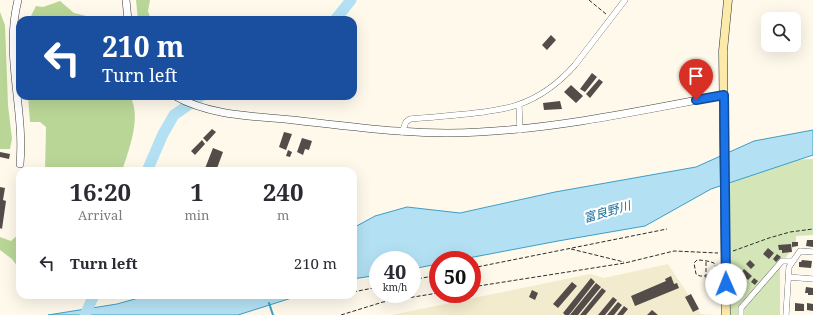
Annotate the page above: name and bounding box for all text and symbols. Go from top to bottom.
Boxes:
map controls [761,12,801,52]
button: search [761,12,801,52]
text: 210 m [102,27,184,65]
icon: left [36,32,88,84]
pin [679,59,713,100]
text: Turn left [102,63,177,87]
icon: arrive [685,65,707,87]
text: 16:20 [69,175,131,208]
text: 1 [190,175,204,208]
text: 240 [263,175,303,208]
water label: 富良野川 [581,196,634,226]
text: Arrival [78,206,122,224]
text: min [184,206,209,224]
text: m [277,206,289,224]
speed limit sign: 50 [429,251,481,303]
icon: left [36,252,58,274]
text: Turn left [70,253,138,273]
text: 210 m [294,253,337,273]
text: 40 [384,258,406,285]
position arrow [705,263,747,305]
text: km/h [383,280,407,294]

